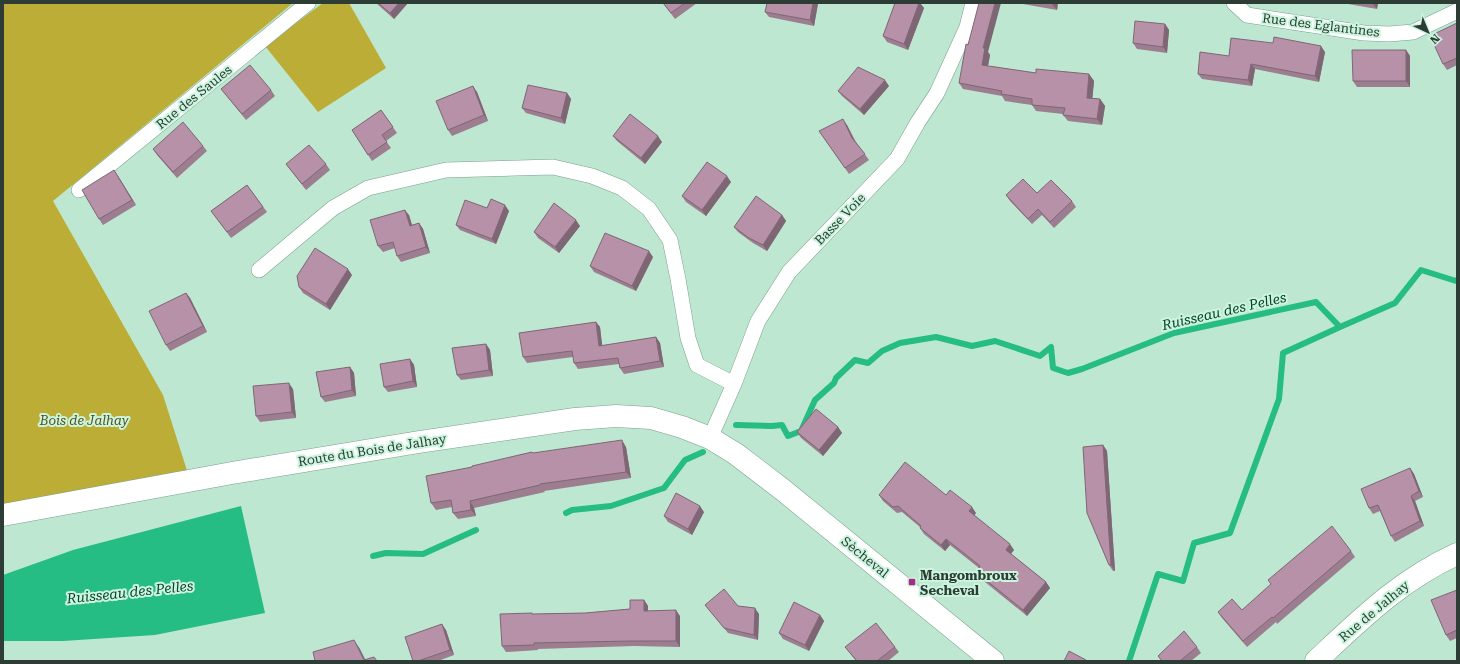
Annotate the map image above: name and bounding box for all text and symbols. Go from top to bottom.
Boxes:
street label: Rue des Eglantines [1261,10,1381,40]
north arrow [1408,12,1448,52]
text: N [1427,31,1442,47]
street label: Rue des Saules [153,62,235,132]
street label: Basse Voie [812,190,868,248]
water label: Ruisseau des Pelles [1159,289,1288,333]
park label: Bois de Jalhay [39,413,129,428]
street label: Route du Bois de Jalhay [297,431,447,469]
street label: Sècheval [838,533,892,581]
place label: Mangombroux Secheval [920,568,1017,598]
water label: Ruisseau des Pelles [65,577,195,607]
marker: Mangombroux Secheval [907,577,917,587]
street label: Rue de Jalhay [1336,577,1412,645]

